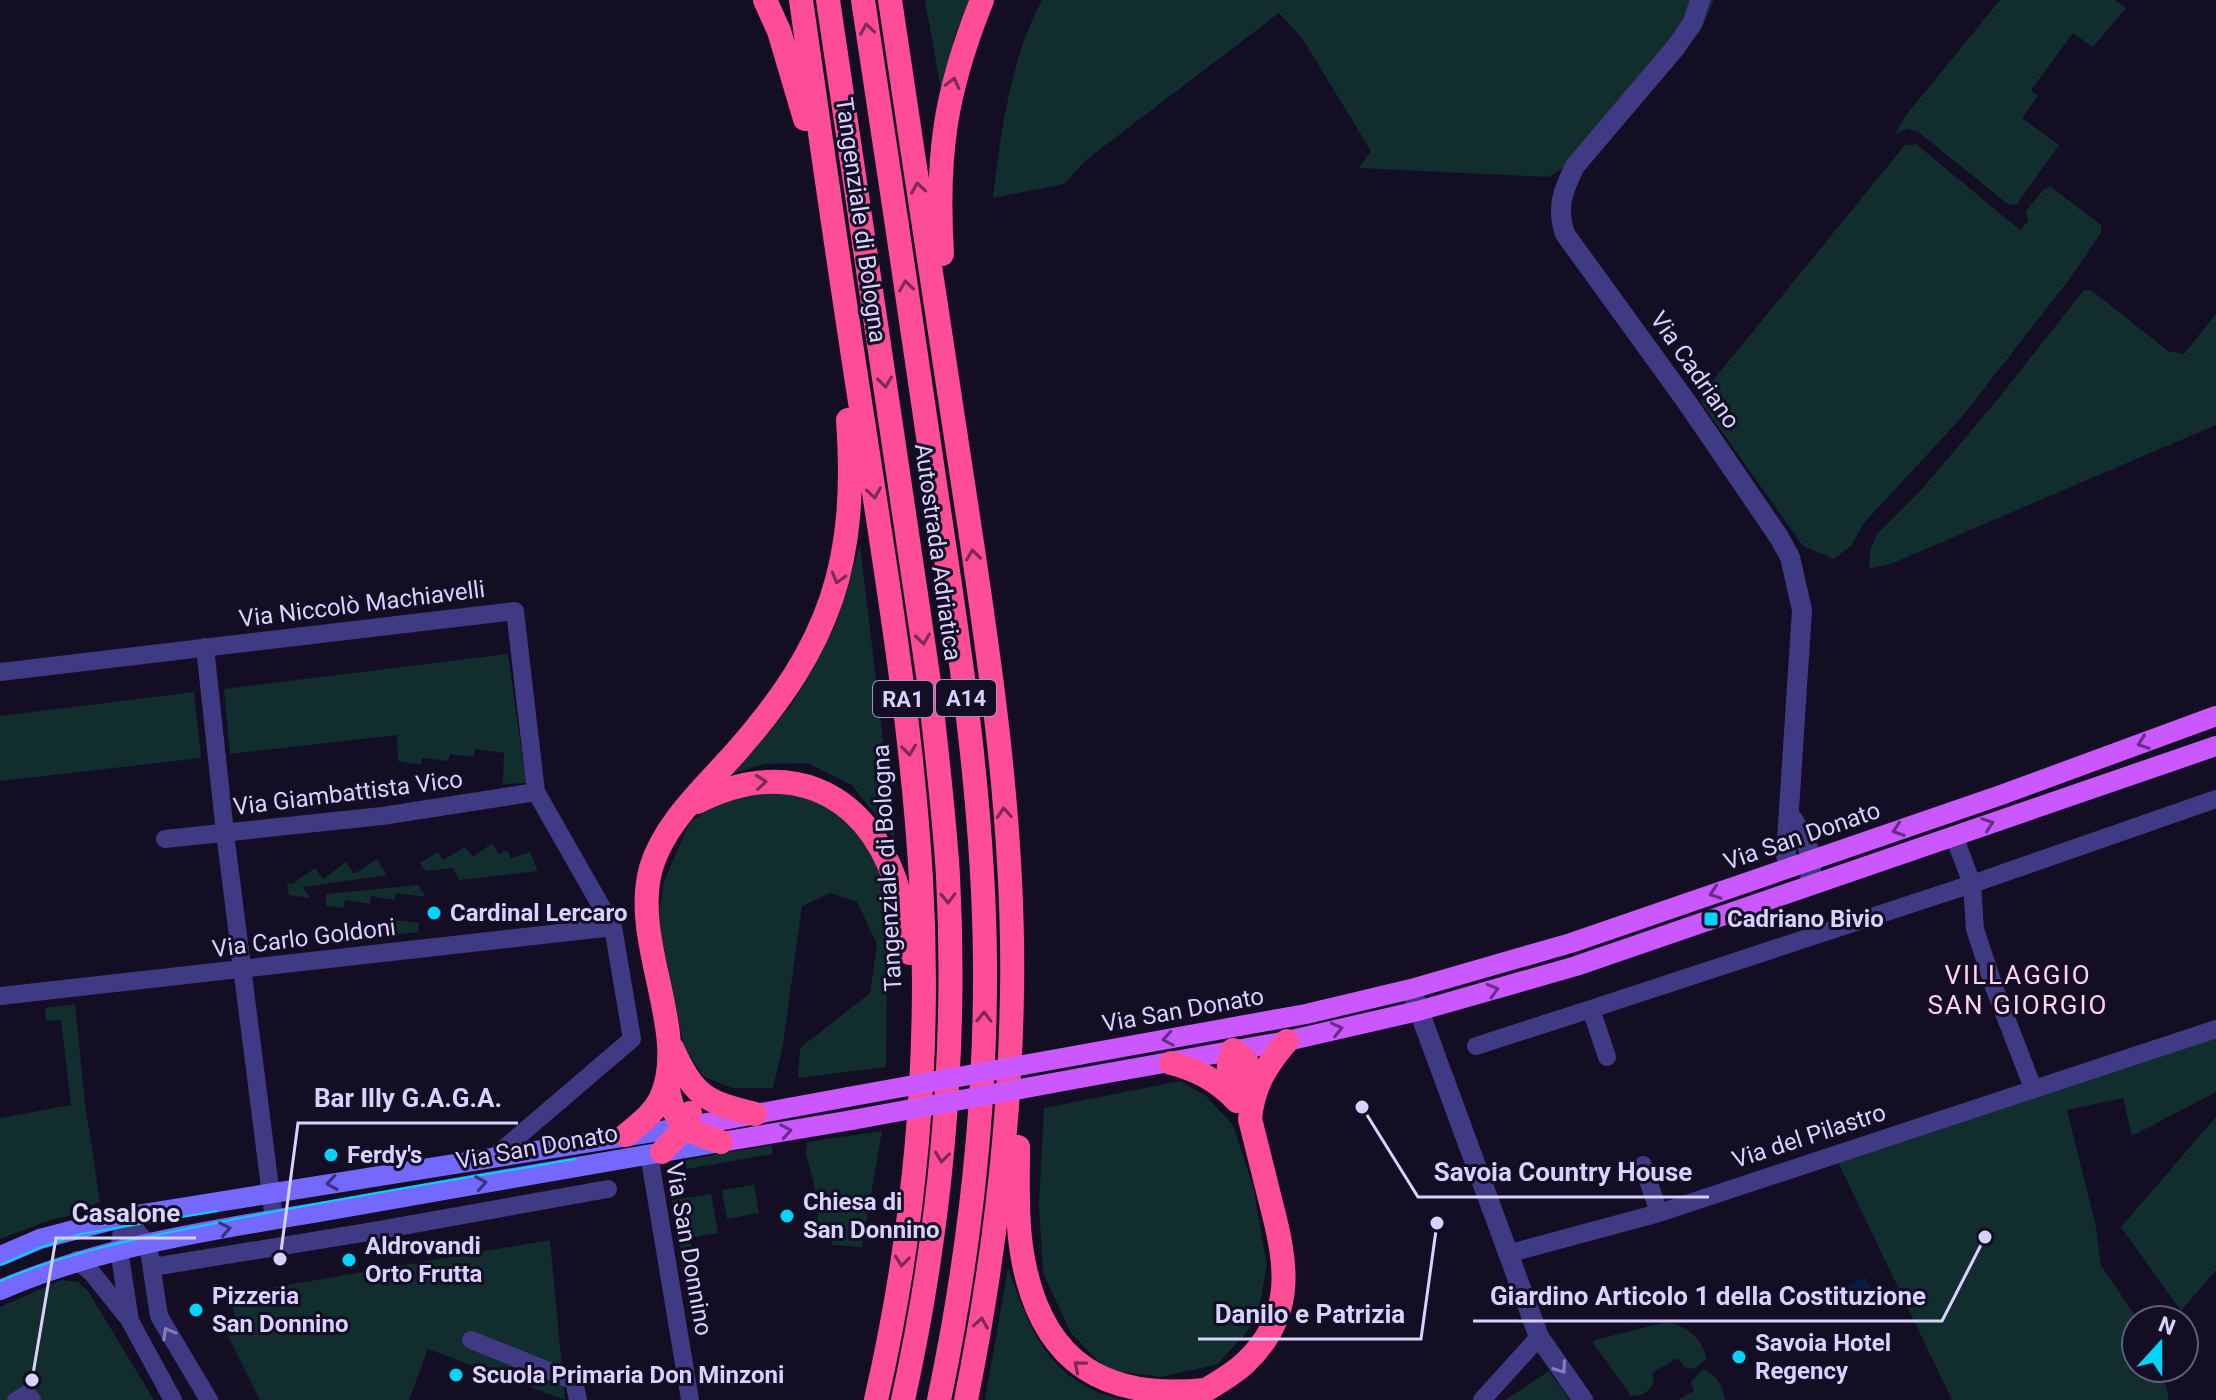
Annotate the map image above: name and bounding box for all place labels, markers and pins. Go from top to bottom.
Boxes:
place label: Cardinal Lercaro [450,899,627,927]
marker: Cardinal Lercaro [425,904,443,922]
place label: Cadriano Bivio [1727,905,1884,933]
marker: Cadriano Bivio [1702,910,1720,928]
callout: Bar Illy G.A.G.A. [298,1073,518,1123]
place label: Ferdy's [347,1141,422,1169]
marker: Ferdy's [322,1146,340,1164]
callout: Savoia Country House [1418,1147,1709,1197]
callout: Casalone [56,1188,196,1238]
place label: Chiesa di San Donnino [803,1188,939,1244]
marker: Chiesa di San Donnino [778,1207,796,1225]
place label: Aldrovandi Orto Frutta [365,1232,483,1288]
marker: Aldrovandi Orto Frutta [340,1251,358,1269]
callout: Giardino Articolo 1 della Costituzione [1473,1271,1942,1321]
place label: Pizzeria San Donnino [212,1282,348,1338]
callout: Danilo e Patrizia [1198,1289,1421,1339]
marker: Pizzeria San Donnino [187,1301,205,1319]
place label: Savoia Hotel Regency [1755,1329,1891,1385]
marker: Savoia Hotel Regency [1730,1348,1748,1366]
place label: Scuola Primaria Don Minzoni [472,1361,784,1389]
marker: Scuola Primaria Don Minzoni [447,1366,465,1384]

